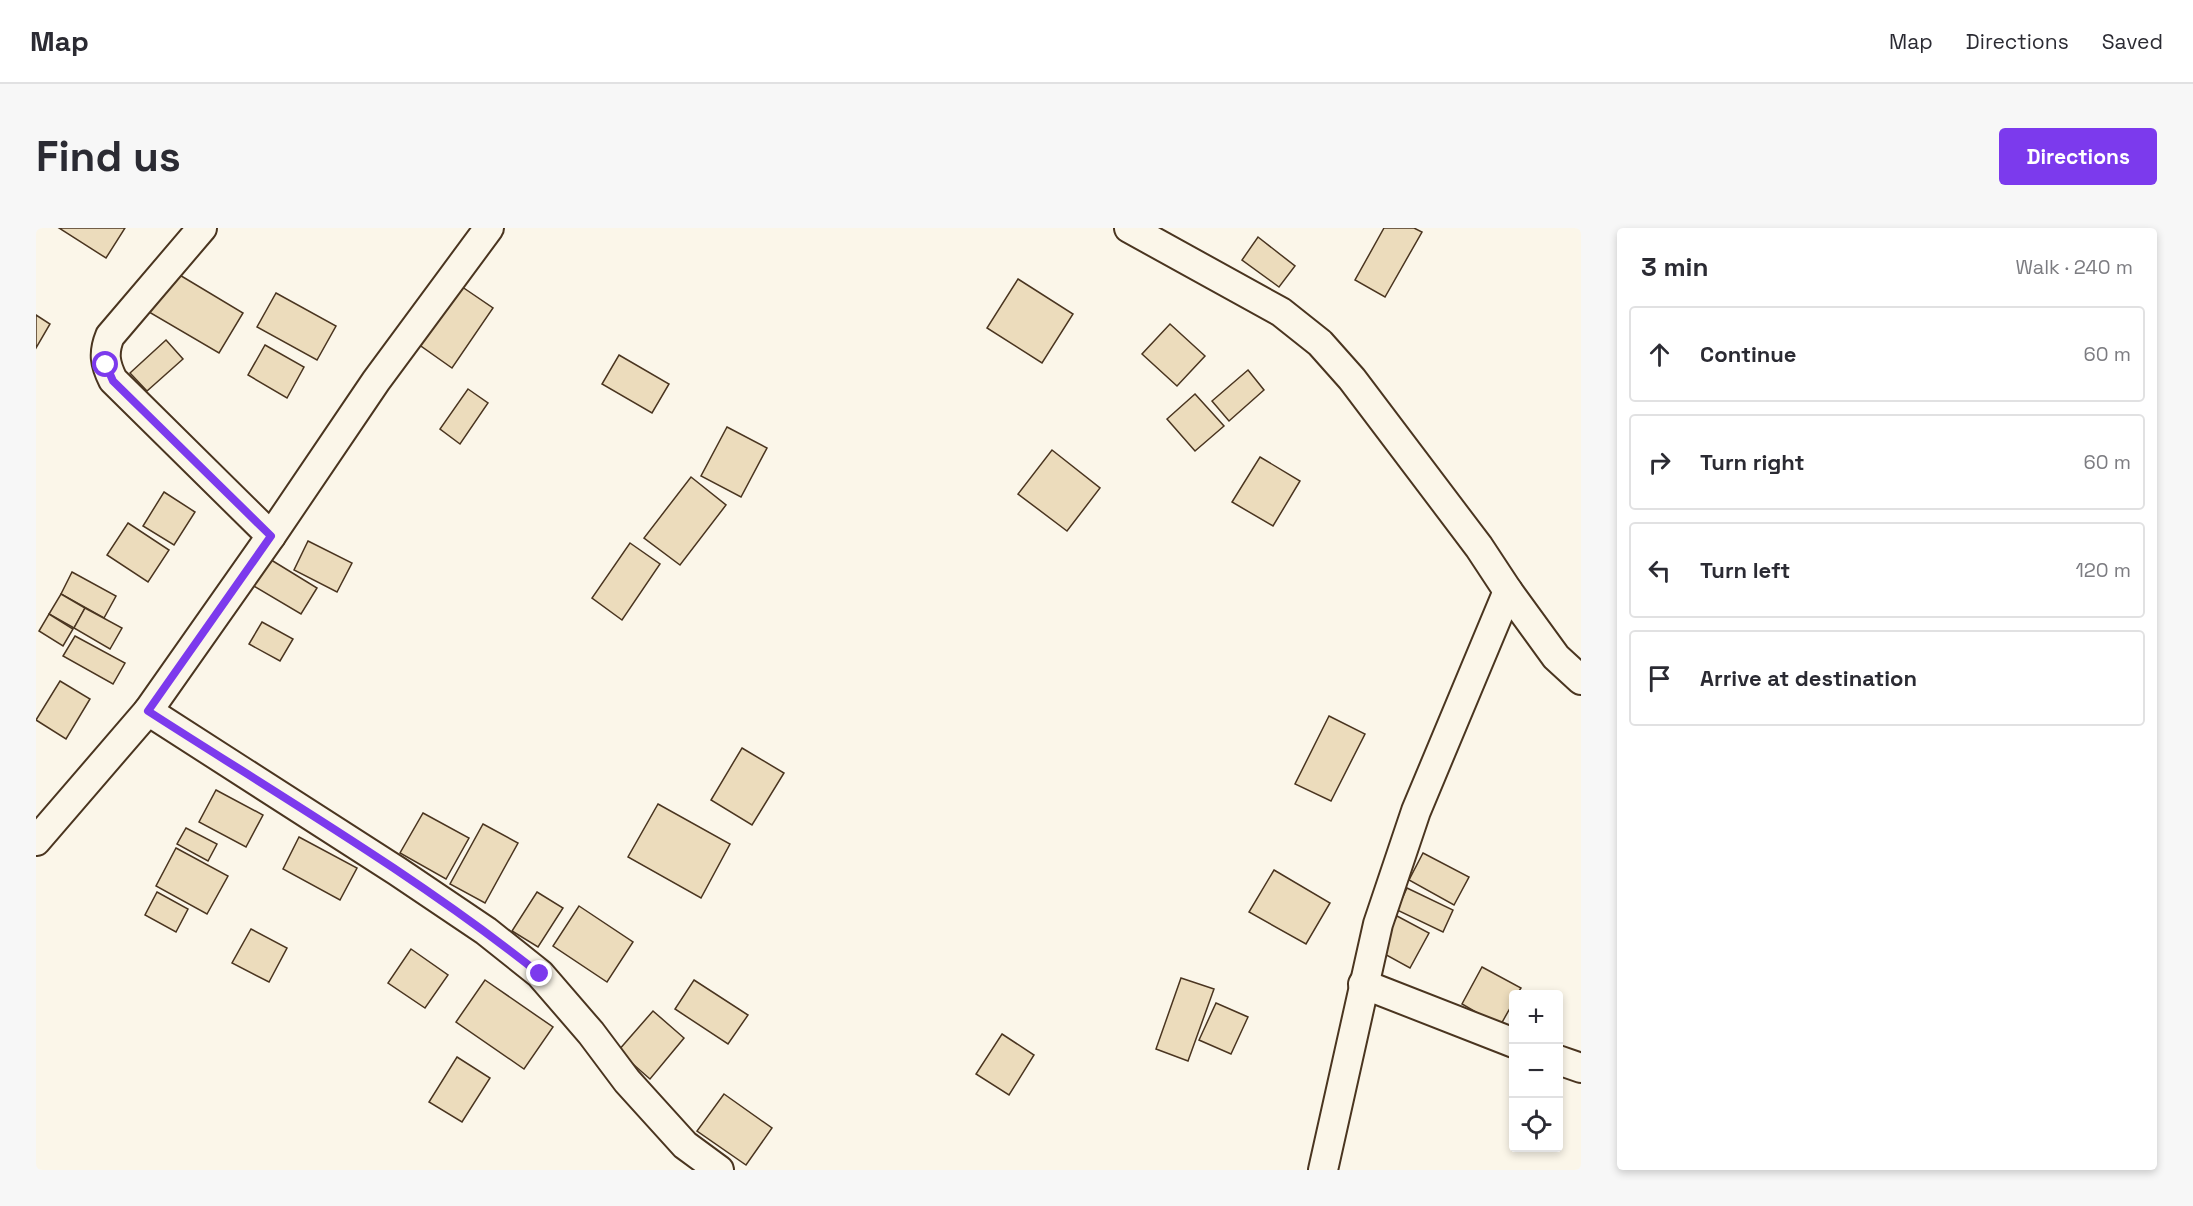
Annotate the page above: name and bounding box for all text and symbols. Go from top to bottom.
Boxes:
text: Map [30,23,89,59]
text: Map [1889,28,1933,55]
text: Directions [1966,28,2069,55]
text: Saved [2102,28,2163,55]
button: Directions [1999,128,2157,185]
text: Find us [36,130,181,183]
text: 3 min [1641,250,1709,284]
text: Walk · 240 m [2015,254,2133,280]
icon: ahead [1643,338,1676,371]
text: Continue [1700,340,1796,368]
text: 60 m [2084,341,2131,367]
route start [92,351,118,377]
icon: right [1643,446,1676,479]
text: Turn right [1700,448,1805,476]
text: 60 m [2084,449,2131,475]
icon: left [1643,554,1676,587]
text: Turn left [1700,556,1790,584]
text: 120 m [2075,557,2131,583]
icon: arrive [1643,662,1676,695]
text: Arrive at destination [1700,664,1917,692]
route end [526,960,552,986]
map controls [1509,990,1563,1152]
button: + [1509,990,1563,1044]
button: − [1509,1044,1563,1098]
button: locate [1509,1098,1563,1152]

